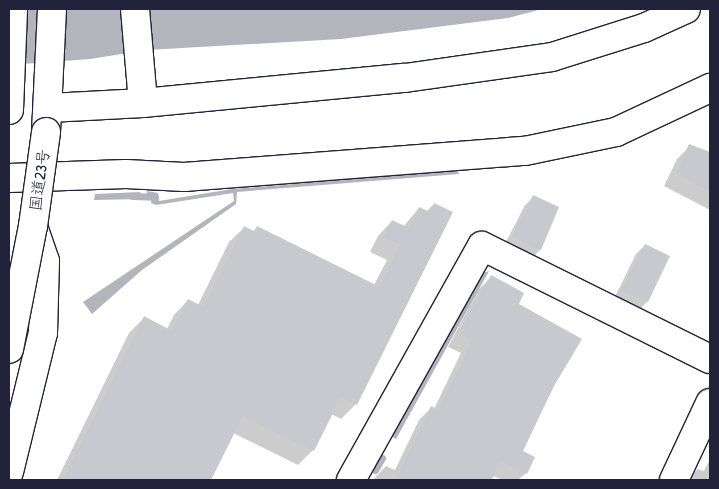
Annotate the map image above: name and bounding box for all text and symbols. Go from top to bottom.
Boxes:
street label: 国道23号 [25,148,53,212]

